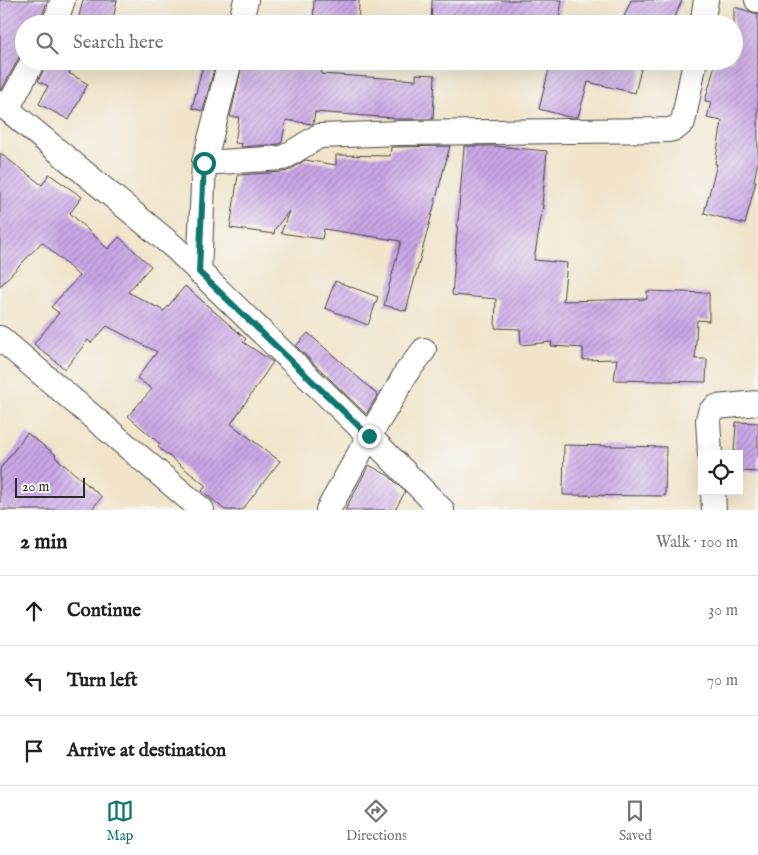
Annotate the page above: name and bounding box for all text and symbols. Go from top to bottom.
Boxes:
search box [15,15,743,70]
icon: search [33,29,61,57]
text: Search here [73,31,164,55]
route start [193,152,216,175]
route end [358,425,381,448]
map controls [698,450,743,495]
button: locate [698,450,743,495]
scale bar [15,475,85,498]
text: 20 m [22,478,49,496]
text: 2 min [20,529,67,556]
text: Walk · 100 m [656,533,738,553]
icon: ahead [20,597,48,625]
text: Continue [67,599,141,623]
text: 30 m [708,601,738,621]
icon: left [20,667,48,695]
text: Turn left [67,669,138,693]
text: 70 m [707,671,738,691]
icon: arrive [20,737,48,765]
text: Arrive at destination [67,739,226,763]
tab: Map [106,797,134,845]
tab: Directions [346,797,407,845]
tab: Saved [619,797,652,845]

